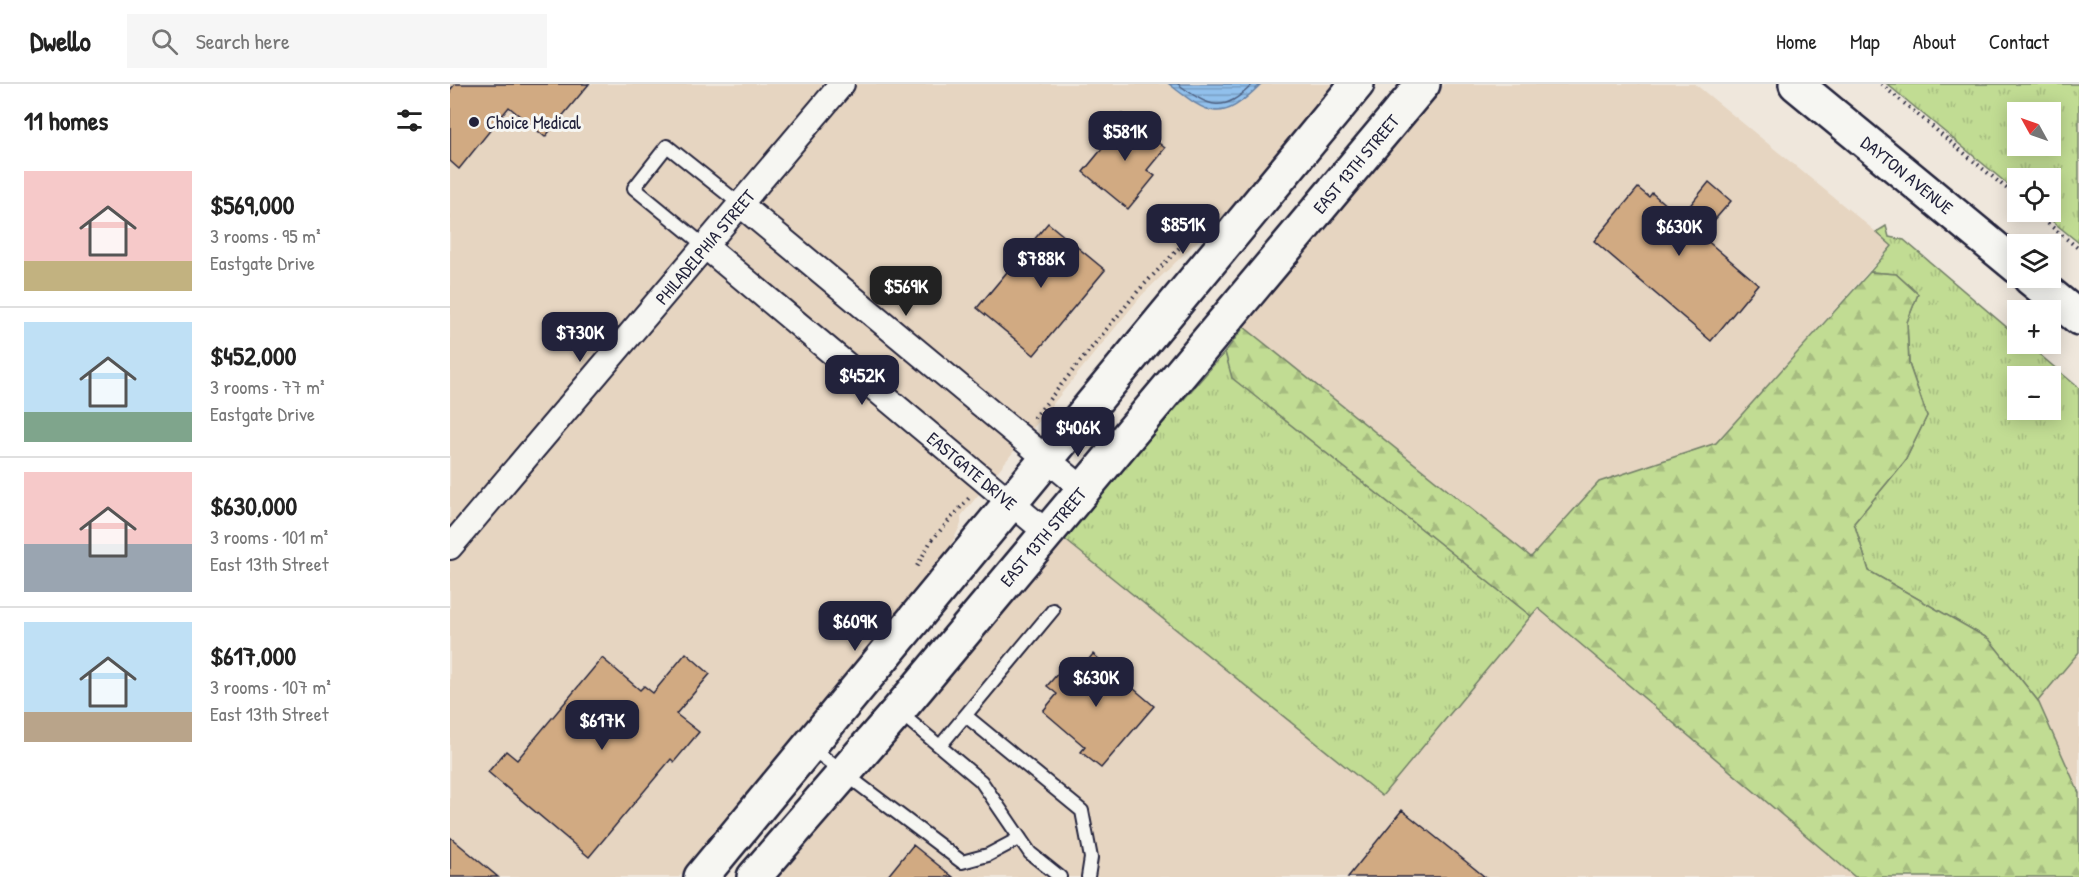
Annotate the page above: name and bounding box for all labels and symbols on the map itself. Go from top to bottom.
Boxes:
north arrow [2007,102,2061,156]
street label: EAST 13TH STREET [1307,109,1405,219]
place label: Choice Medical [486,110,581,135]
pin: $581K [1083,111,1167,162]
marker: Choice Medical [467,115,481,129]
street label: DAYTON AVENUE [1856,130,1958,220]
street label: PHILADELPHIA STREET [649,184,761,310]
pin: $851K [1141,204,1225,255]
pin: $630K [1637,206,1721,257]
pin: $788K [999,238,1083,289]
pin: $569K [864,266,948,317]
pin: $730K [538,312,622,363]
pin: $452K [820,355,904,406]
pin: $406K [1036,407,1120,458]
street label: EASTGATE DRIVE [922,426,1022,516]
street label: EAST 13TH STREET [994,482,1092,592]
pin: $609K [813,601,897,652]
pin: $630K [1054,657,1138,708]
pin: $617K [560,700,644,751]

